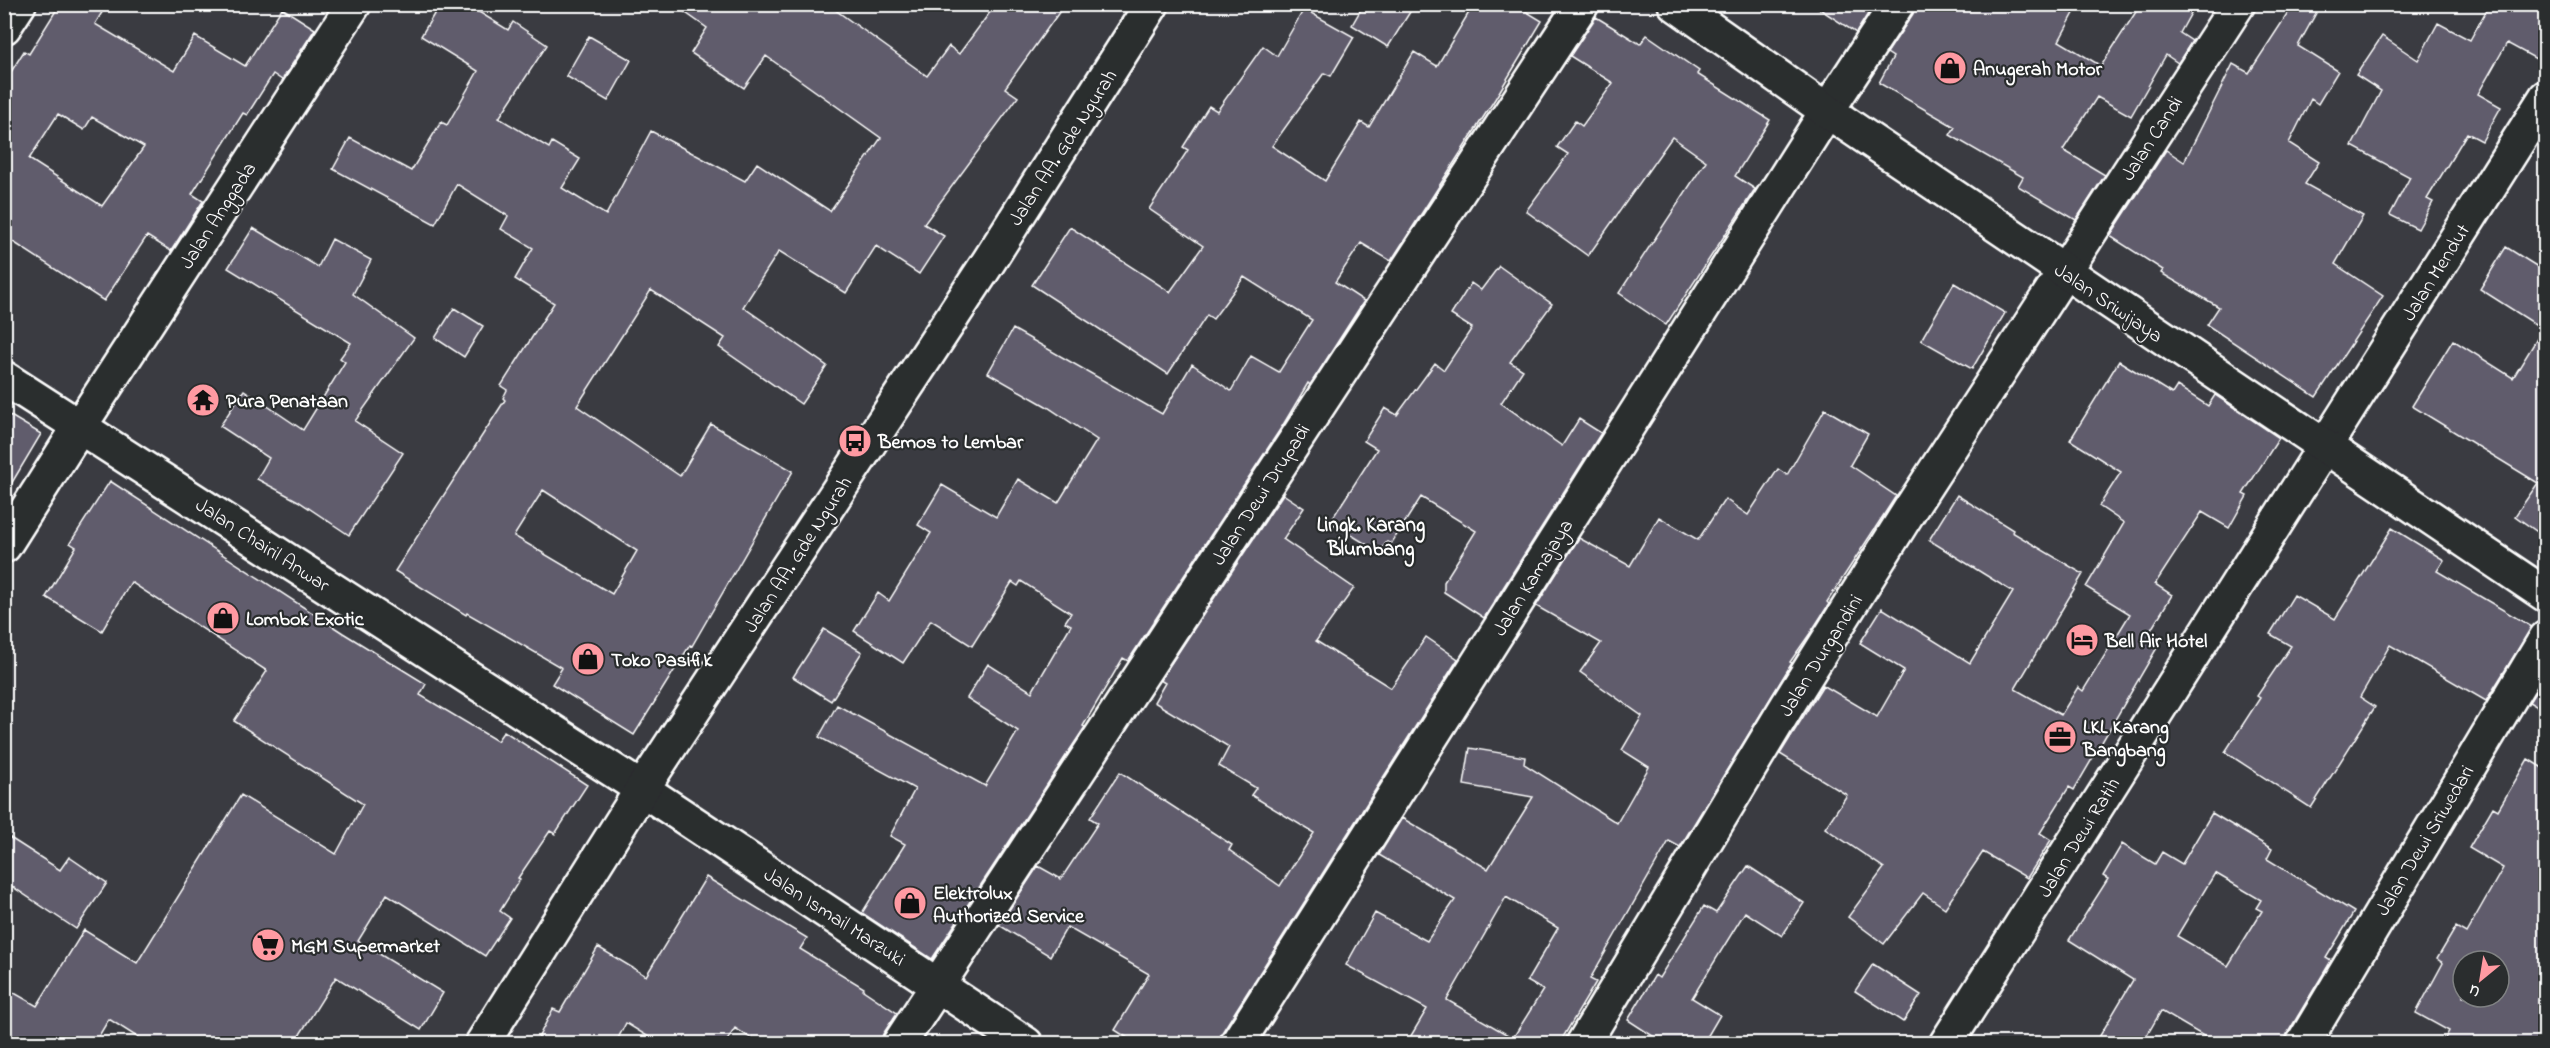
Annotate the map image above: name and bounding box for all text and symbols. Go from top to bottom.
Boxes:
shop icon: Anugerah Motor [1932,50,1968,86]
place label: Anugerah Motor [1973,56,2103,86]
street label: Jalan AA. Gde Ngurah [1003,64,1127,233]
street label: Jalan Candi [2115,91,2191,188]
street label: Jalan Anggada [174,157,265,276]
street label: Jalan Mendut [2396,219,2479,328]
street label: Jalan Sriwijaya [2047,257,2168,351]
temple icon: Pura Penataan [185,382,221,418]
place label: Pura Penataan [226,388,348,417]
street label: Jalan Dewi Drupadi [1205,419,1319,572]
bus stop icon: Bemos to Lembar [837,423,873,459]
place label: Bemos to Lembar [877,429,1024,458]
street label: Jalan AA. Gde Ngurah [738,471,862,640]
street label: Jalan Chairil Anwar [189,492,335,601]
district label: Lingk. Karang Blumbang [1317,511,1425,567]
street label: Jalan Kamajaya [1487,514,1582,642]
street label: Jalan Durgandini [1773,589,1872,724]
shop icon: Lombok Exotic [205,600,241,636]
place label: Lombok Exotic [246,606,365,635]
hotel icon: Bell Air Hotel [2064,622,2100,658]
place label: Bell Air Hotel [2104,628,2207,657]
shop icon: Toko Pasifik [570,641,606,677]
place label: Toko Pasifik [611,647,713,676]
place label: LKL Karang Bangbang [2082,714,2169,767]
office icon: LKL Karang Bangbang [2042,719,2078,755]
street label: Jalan Dewi Sriwedari [2370,760,2483,922]
street label: Jalan Dewi Ratih [2032,773,2129,904]
street label: Jalan Ismail Marzuki [757,861,910,975]
place label: Elektrolux Authorized Service [933,880,1085,932]
shop icon: Elektrolux Authorized Service [892,885,928,921]
supermarket icon: MGM Supermarket [250,927,286,963]
place label: MGM Supermarket [291,933,440,962]
north arrow [2451,949,2511,1009]
text: U [2464,977,2485,1003]

